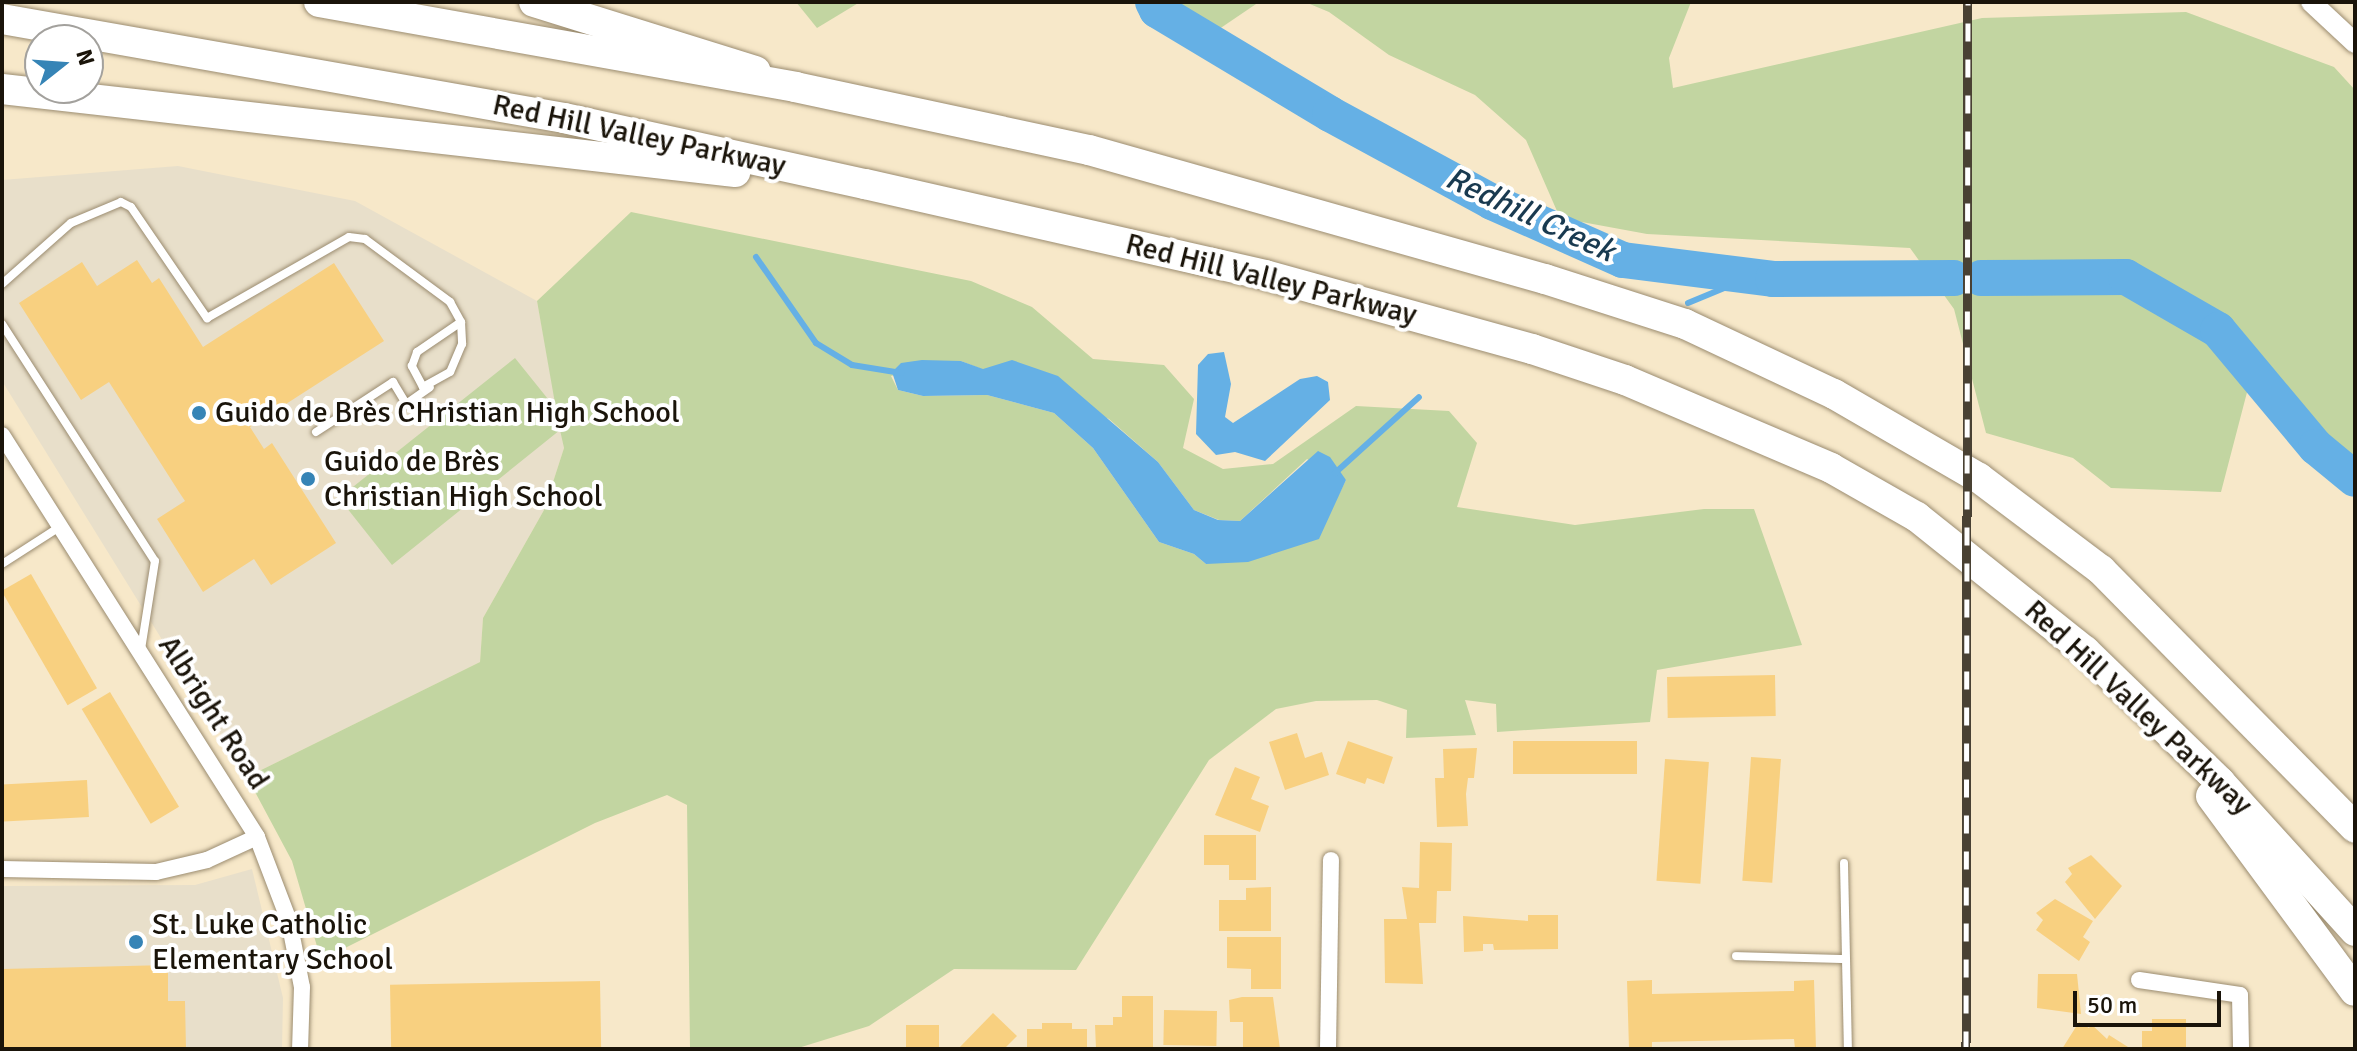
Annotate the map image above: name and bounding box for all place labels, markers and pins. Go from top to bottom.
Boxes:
place label: Guido de Brès CHristian High School [215,395,680,431]
marker: Guido de Brès CHristian High School [190,404,208,422]
place label: Guido de Brès Christian High School [324,444,603,514]
marker: Guido de Brès Christian High School [299,470,317,488]
place label: St. Luke Catholic Elementary School [152,907,393,978]
marker: St. Luke Catholic Elementary School [127,933,145,951]

